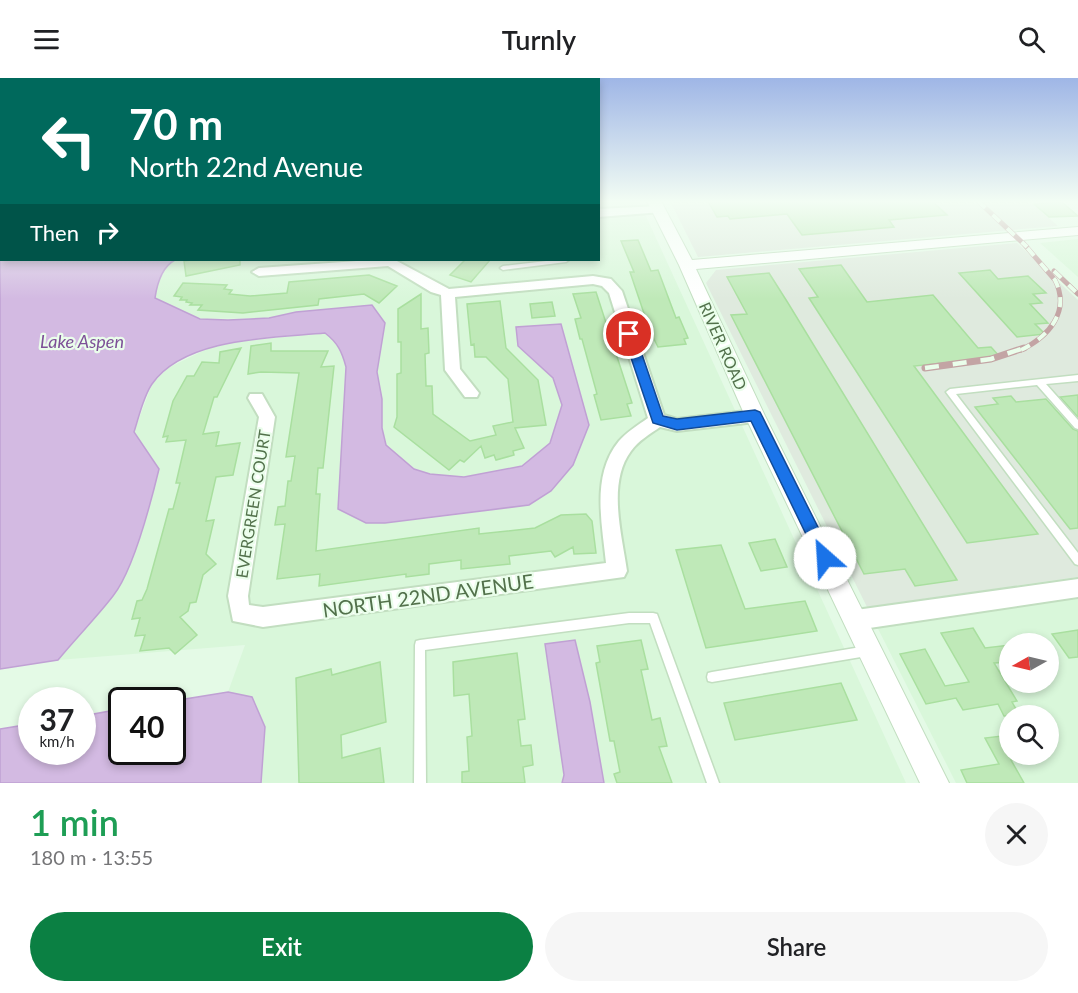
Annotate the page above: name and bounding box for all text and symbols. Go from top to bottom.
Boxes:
icon: menu [30,23,63,56]
text: Turnly [502,23,576,56]
icon: search [1015,23,1048,56]
text: 70 m [129,99,223,149]
icon: left [30,102,108,180]
text: North 22nd Avenue [129,150,363,183]
icon: right [91,216,124,249]
text: Then [30,219,79,246]
street label: RIVER ROAD [696,299,751,393]
pin [603,308,654,359]
icon: arrive [612,317,645,350]
water label: Lake Aspen [40,330,124,352]
street label: EVERGREEN COURT [231,428,274,579]
position arrow [793,526,857,590]
street label: NORTH 22ND AVENUE [321,568,535,622]
north arrow [999,633,1059,693]
map controls [999,633,1059,765]
speed limit sign: 40 [108,687,186,765]
text: 37 [40,701,74,737]
button: search [999,705,1059,765]
text: km/h [39,732,75,750]
text: 1 min [30,800,119,844]
button: close [985,803,1048,866]
text: 180 m · 13:55 [30,845,153,869]
button: Exit [30,912,533,981]
button: Share [545,912,1048,981]

